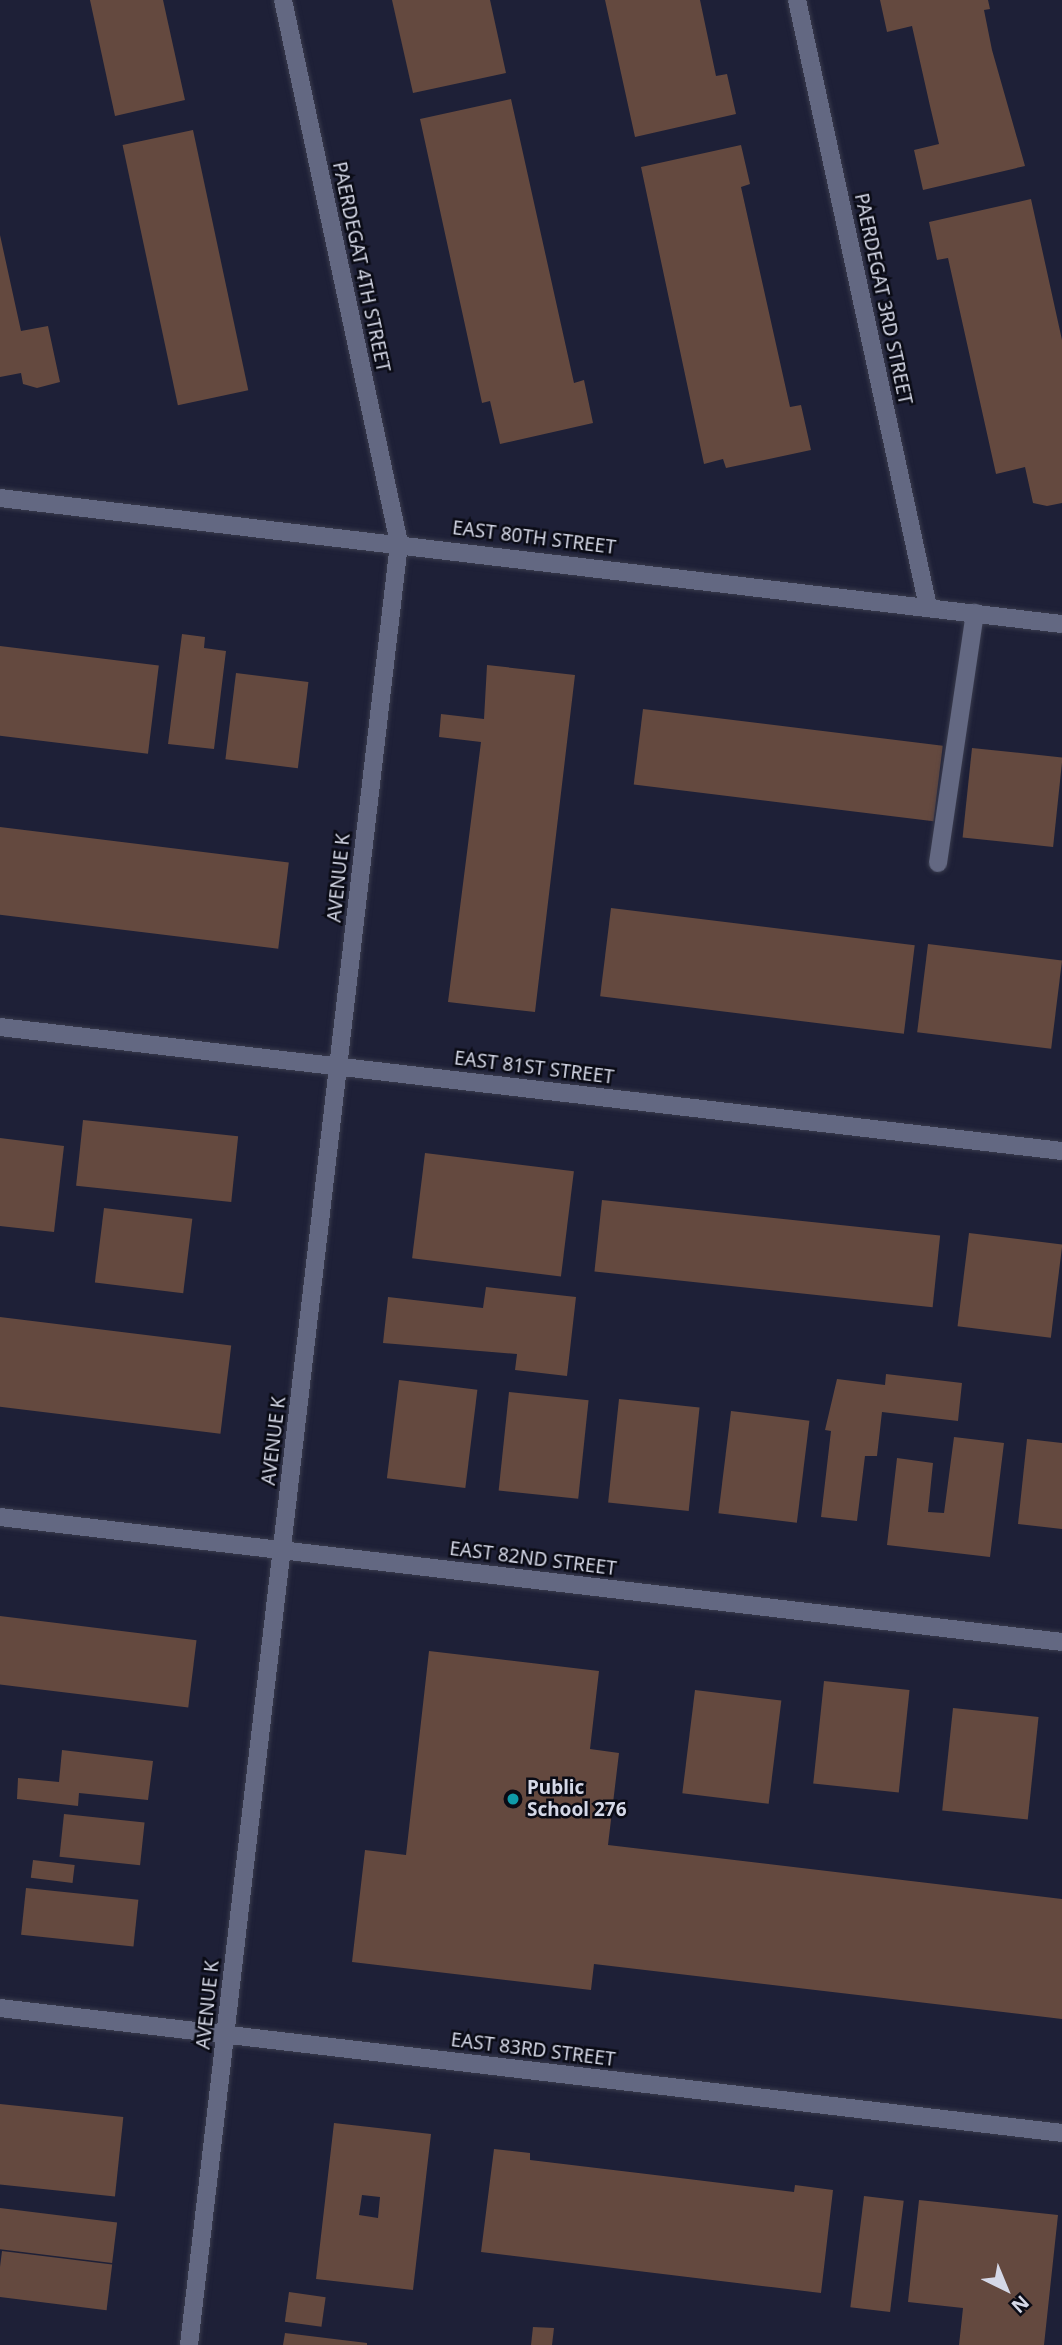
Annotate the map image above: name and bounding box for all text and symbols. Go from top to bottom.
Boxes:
street label: PAERDEGAT 4TH STREET [328,160,394,374]
street label: PAERDEGAT 3RD STREET [849,191,917,407]
street label: EAST 80TH STREET [451,517,617,559]
street label: AVENUE K [323,833,355,923]
street label: EAST 81ST STREET [453,1047,615,1089]
street label: AVENUE K [257,1395,291,1487]
street label: EAST 82ND STREET [448,1537,618,1581]
place label: Public School 276 [527,1777,627,1821]
marker: Public School 276 [505,1791,521,1807]
street label: AVENUE K [192,1960,224,2050]
street label: EAST 83RD STREET [449,2029,617,2071]
north arrow [971,2254,1041,2324]
text: N [1006,2290,1035,2319]

